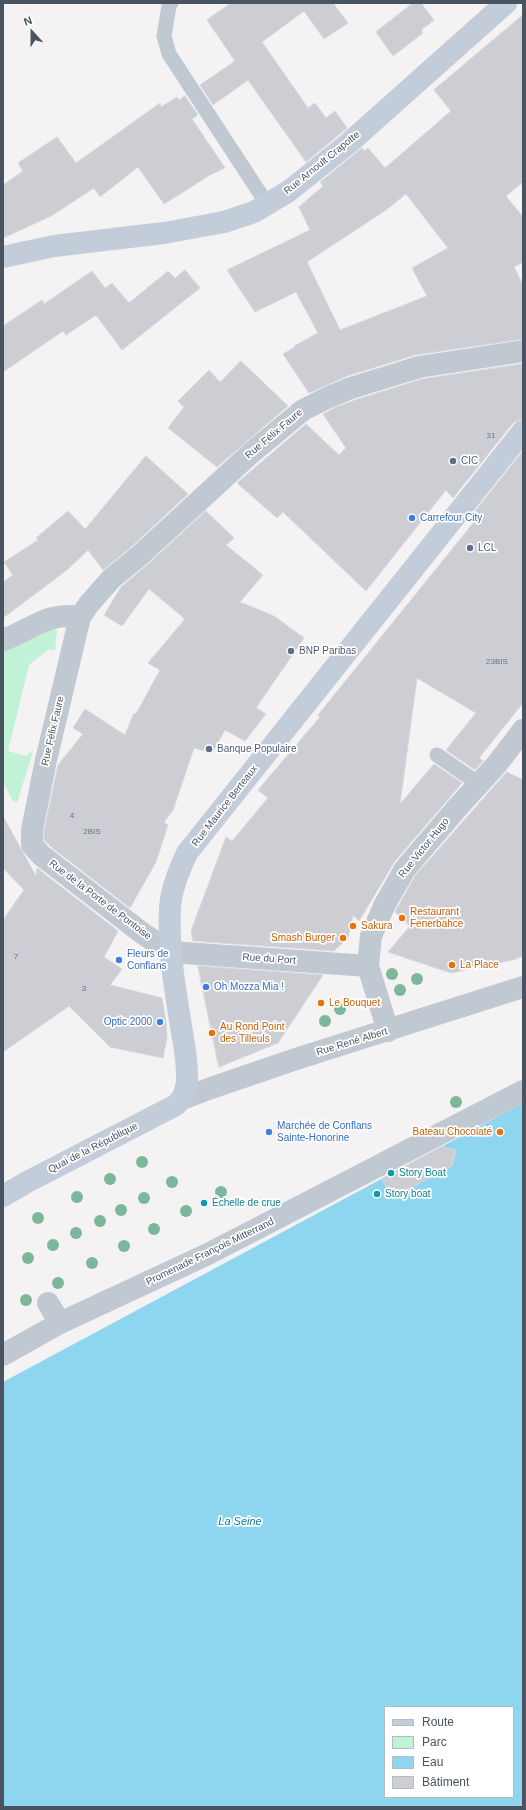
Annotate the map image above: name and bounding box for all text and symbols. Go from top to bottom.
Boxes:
north arrow [12,12,52,52]
text: N [22,14,34,28]
street label: Rue Arnoult Crapotte [282,129,362,197]
street label: Rue Félix Faure [243,407,305,461]
house number: 31 [487,431,495,441]
place label: CIC [461,455,478,467]
marker: CIC [448,456,458,466]
place label: Carrefour City [420,512,482,524]
marker: Carrefour City [407,513,417,523]
place label: LCL [478,542,496,554]
marker: LCL [465,543,475,553]
place label: BNP Paribas [299,645,356,657]
marker: BNP Paribas [286,646,296,656]
house number: 23BIS [486,657,508,667]
street label: Rue Félix Faure [39,695,67,767]
place label: Banque Populaire [217,743,297,755]
marker: Banque Populaire [204,744,214,754]
street label: Rue Maurice Berteaux [190,763,260,849]
house number: 4 [70,811,74,821]
street label: Rue Victor Hugo [396,816,452,880]
house number: 2BIS [83,827,101,837]
street label: Rue de la Porte de Pontoise [46,858,154,942]
place label: Restaurant Fenerbahce [410,906,463,930]
marker: Restaurant Fenerbahce [397,913,407,923]
place label: Sakura [361,920,393,932]
marker: Sakura [348,921,358,931]
place label: Smash Burger [271,932,335,944]
marker: Smash Burger [338,933,348,943]
place label: Fleurs de Conflans [127,948,169,972]
street label: Rue du Port [242,951,296,967]
house number: 7 [14,952,18,962]
marker: Fleurs de Conflans [114,955,124,965]
place label: La Place [460,959,499,971]
marker: La Place [447,960,457,970]
place label: Oh Mozza Mia ! [214,981,284,993]
marker: Oh Mozza Mia ! [201,982,211,992]
house number: 3 [82,984,86,994]
place label: Le Bouquet [329,997,380,1009]
marker: Le Bouquet [316,998,326,1008]
place label: Optic 2000 [104,1016,152,1028]
marker: Optic 2000 [155,1017,165,1027]
place label: Au Rond Point des Tilleuls [220,1021,284,1044]
street label: Rue René Albert [315,1025,389,1059]
marker: Au Rond Point des Tilleuls [207,1028,217,1038]
street label: Quai de la République [46,1120,140,1176]
place label: Marchée de Conflans Sainte-Honorine [277,1120,372,1144]
place label: Bateau Chocolaté [412,1126,492,1138]
marker: Marchée de Conflans Sainte-Honorine [264,1127,274,1137]
marker: Bateau Chocolaté [495,1127,505,1137]
place label: Story Boat [399,1167,446,1179]
marker: Story Boat [386,1168,396,1178]
place label: Story boat [385,1188,431,1200]
marker: Story boat [372,1189,382,1199]
place label: Échelle de crue [212,1197,281,1209]
marker: Échelle de crue [199,1198,209,1208]
street label: Promenade François Mitterrand [144,1216,276,1288]
water label: La Seine [218,1515,262,1529]
legend [384,1706,514,1798]
text: Route [422,1715,454,1729]
text: Parc [422,1735,447,1749]
text: Eau [422,1755,443,1769]
text: Bâtiment [422,1775,469,1789]

